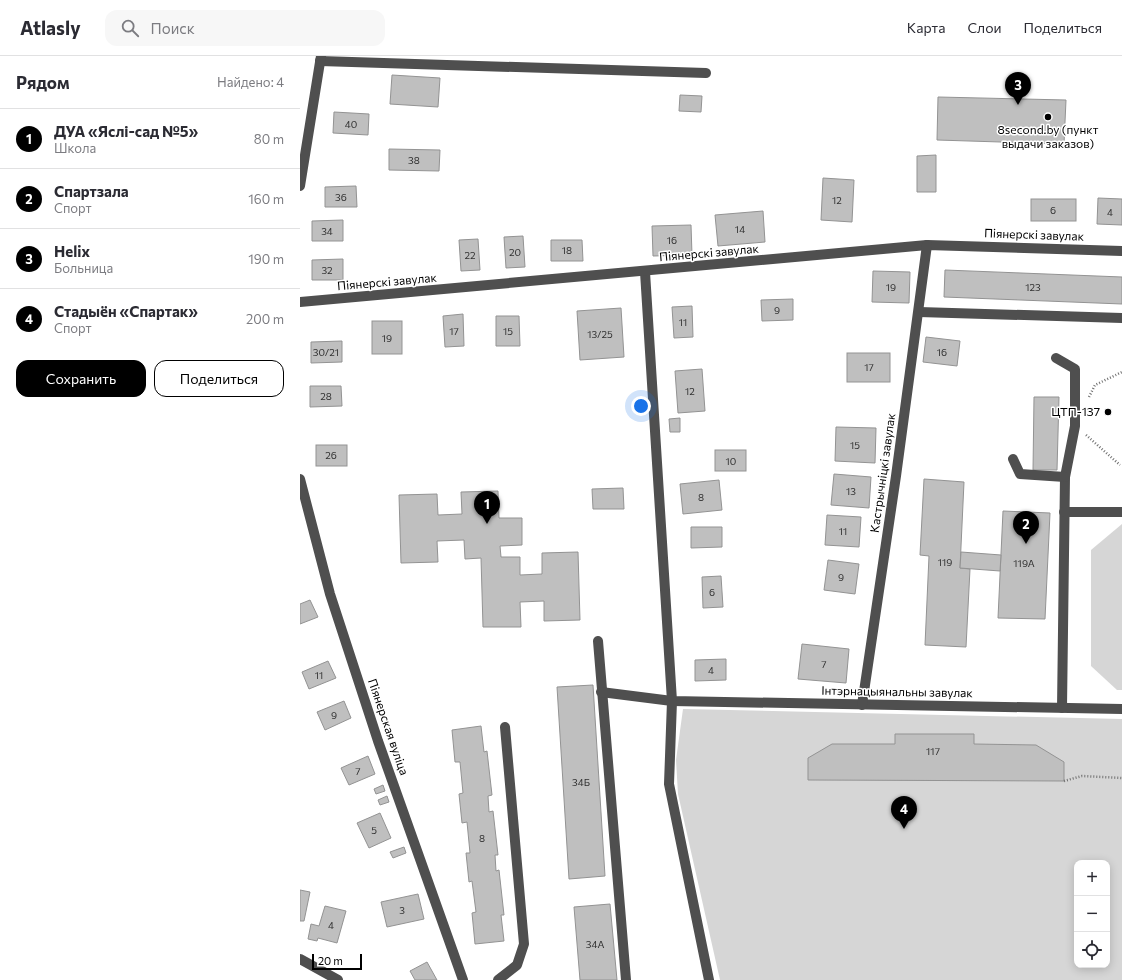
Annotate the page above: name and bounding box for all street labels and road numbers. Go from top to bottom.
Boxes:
street label: Піянерскі завулак [984,225,1085,243]
street label: Піянерскі завулак [658,241,760,263]
street label: Піянерскі завулак [336,270,438,292]
street label: Кастрычніцкі завулак [867,412,897,533]
street label: Піянерская вуліца [366,677,412,777]
street label: Інтэрнацыянальны завулак [821,683,974,699]

